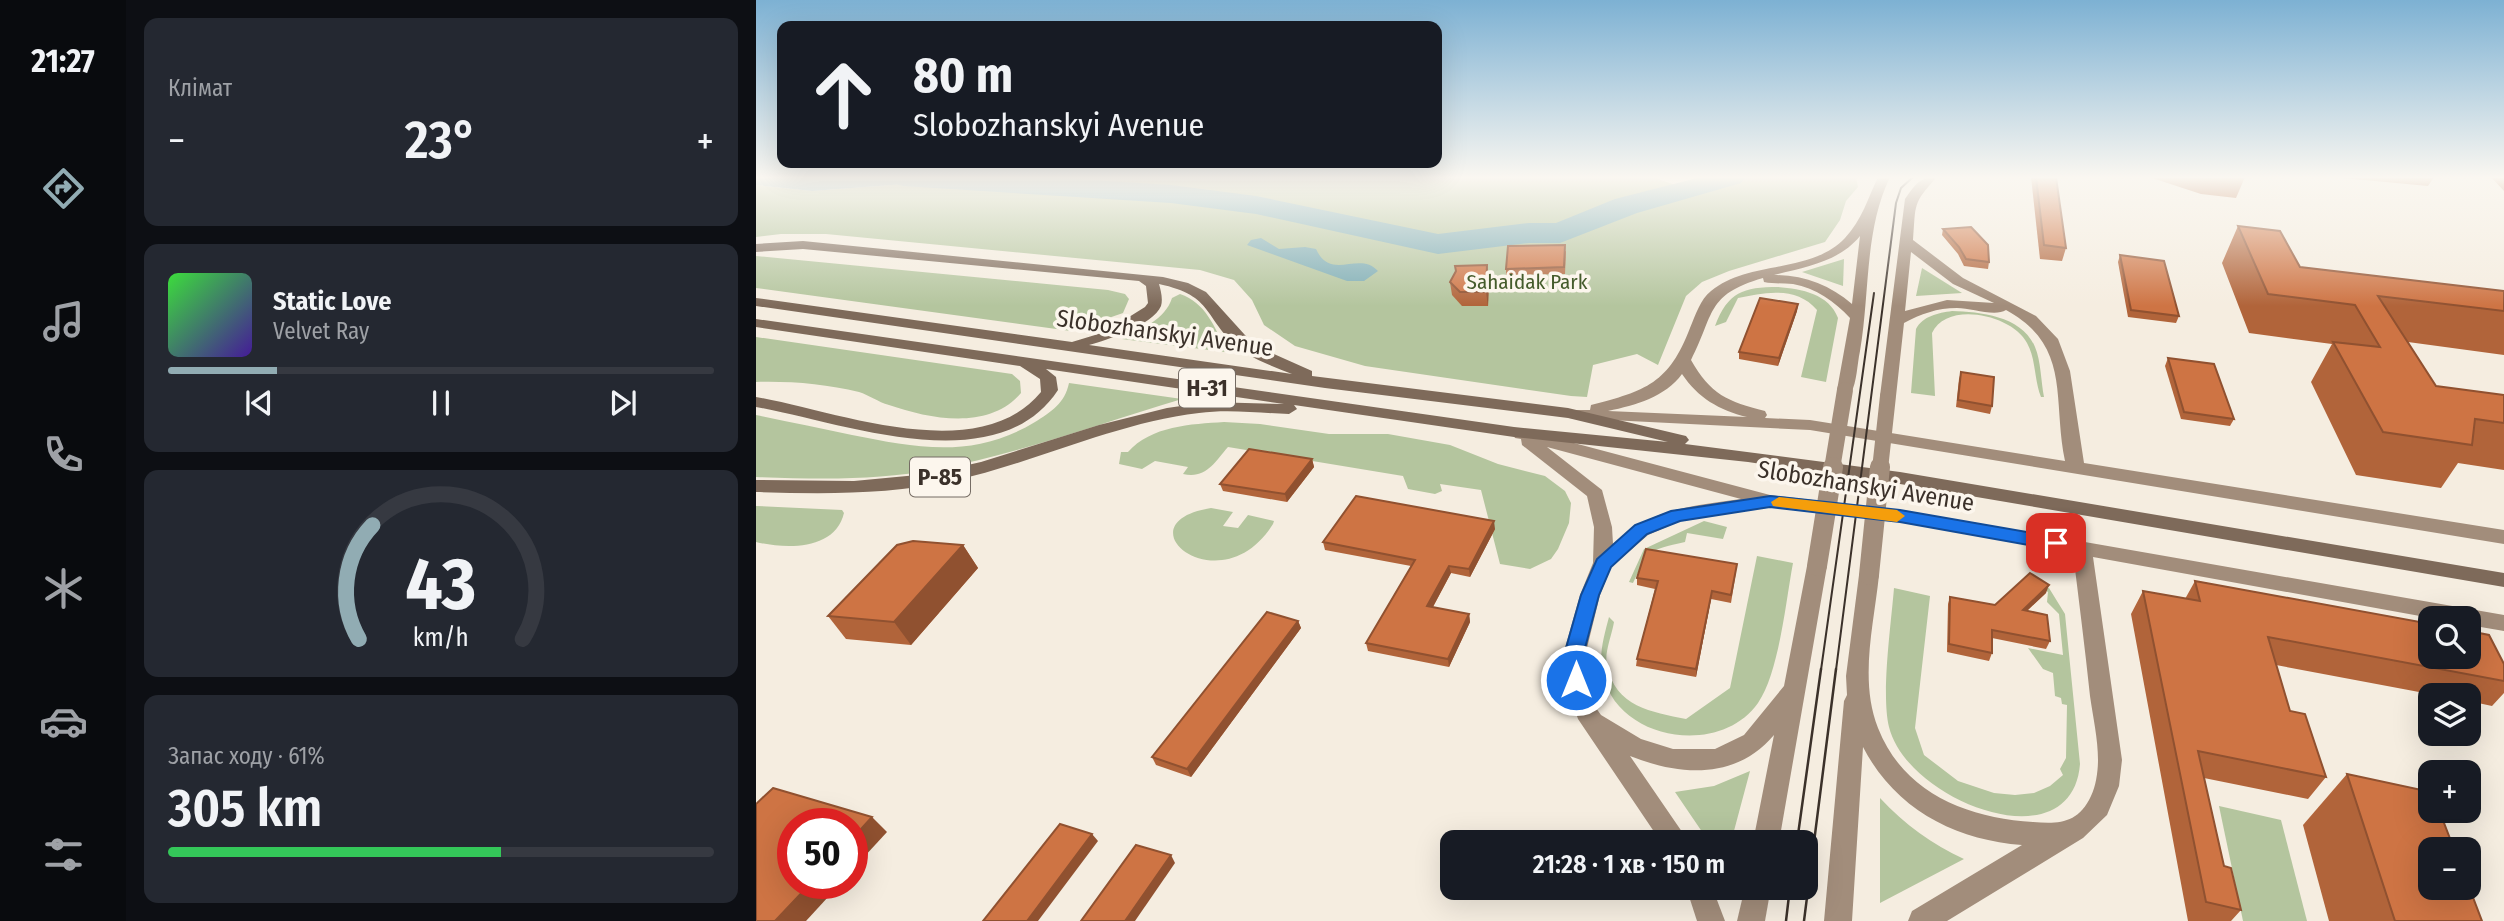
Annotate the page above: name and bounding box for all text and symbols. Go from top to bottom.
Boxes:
text: 21:27 [31,42,95,80]
text: 80 m [913,46,1013,105]
icon: ahead [798,49,889,140]
text: Клімат [168,74,232,102]
text: Slobozhanskyi Avenue [913,106,1204,144]
text: 23° [405,109,477,172]
text: − [168,118,185,164]
text: + [697,118,714,164]
icon: directions [39,164,88,213]
park label: Sahaidak Park [1467,269,1588,295]
text: Static Love [273,286,391,317]
icon: music [39,297,88,346]
street label: Slobozhanskyi Avenue [1055,304,1275,362]
text: Velvet Ray [273,317,369,345]
road number: Н-31 [1179,368,1235,408]
icon: previous [240,384,278,422]
icon: pause [422,384,460,422]
icon: next [604,384,642,422]
icon: phone [39,430,88,479]
street label: Slobozhanskyi Avenue [1756,455,1976,517]
road number: Р-85 [910,457,970,496]
pin [2026,513,2086,573]
icon: arrive [2037,524,2075,562]
text: 43 [405,542,477,629]
icon: climate [39,564,88,613]
map controls [2418,606,2481,900]
button: search [2418,606,2481,669]
text: km/h [413,623,469,653]
position arrow [1539,643,1613,717]
button: layers [2418,683,2481,746]
icon: car [39,697,88,746]
text: Запас ходу · 61% [168,742,325,770]
button: + [2418,760,2481,823]
text: 305 km [168,777,322,840]
speed limit sign: 50 [777,808,868,899]
icon: filters [39,830,88,879]
button: − [2418,837,2481,900]
text: 21:28 · 1 хв · 150 m [1533,849,1725,880]

